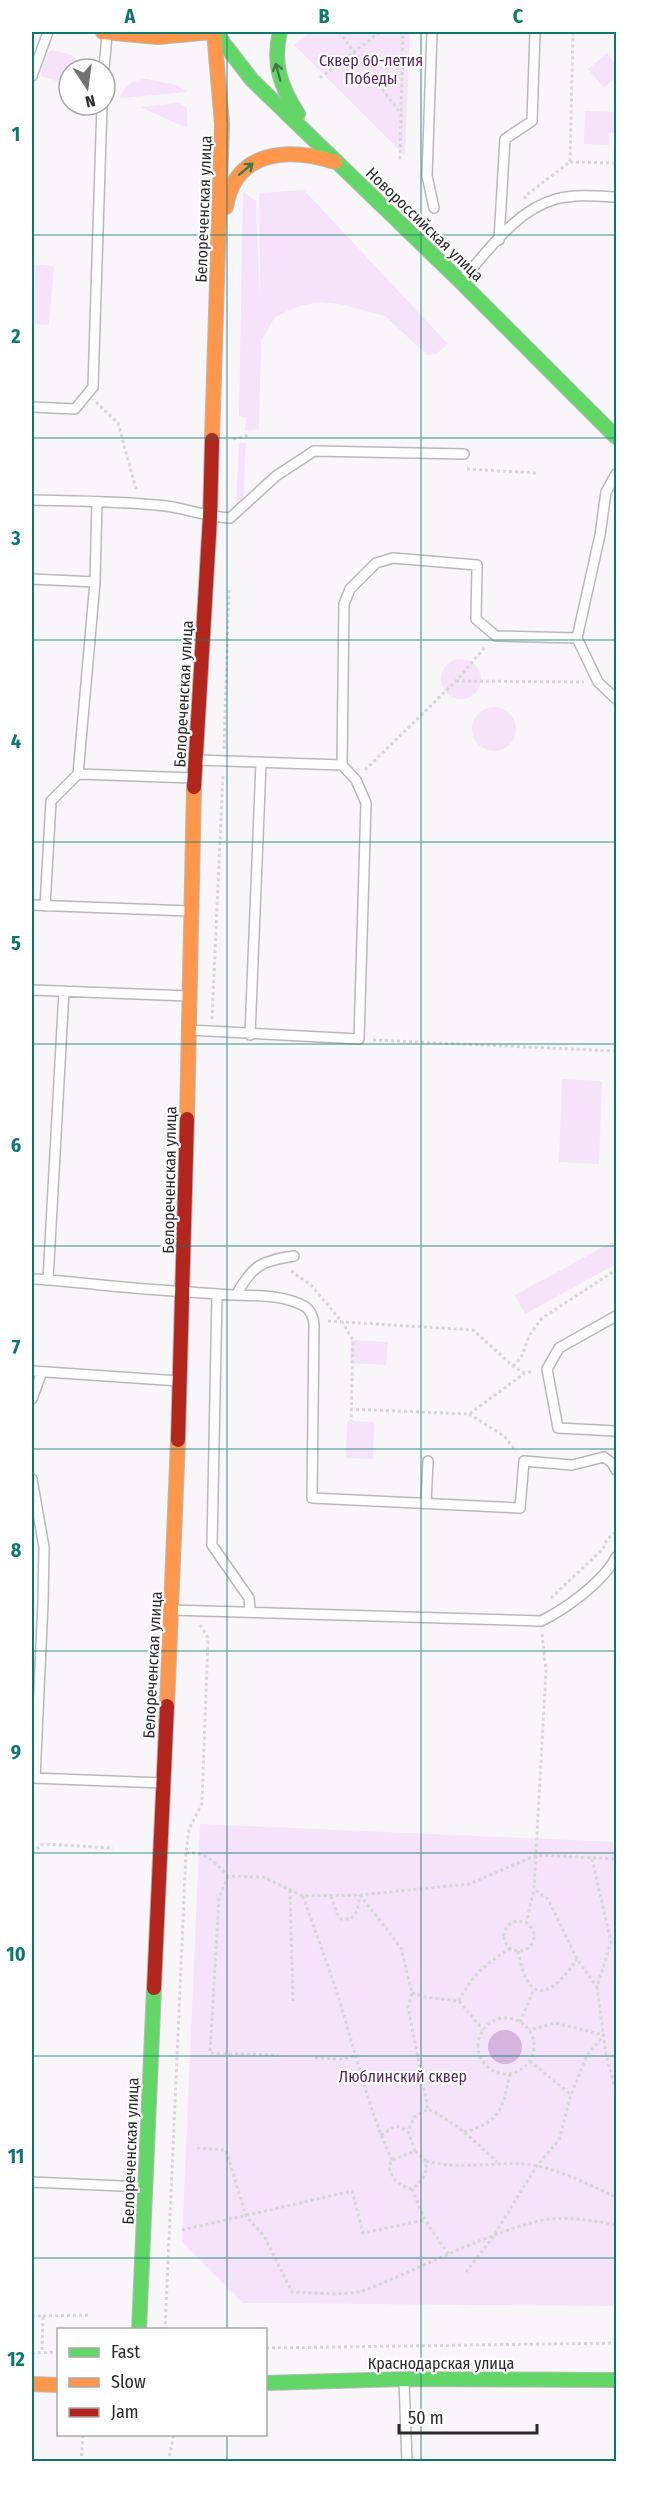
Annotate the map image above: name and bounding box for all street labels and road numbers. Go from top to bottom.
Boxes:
street label: Белореченская улица [191,135,216,283]
street label: Новороссийская улица [362,163,487,285]
street label: Белореченская улица [170,620,197,768]
street label: Белореченская улица [159,1106,180,1254]
street label: Белореченская улица [139,1591,166,1739]
street label: Белореченская улица [118,2077,143,2225]
street label: Краснодарская улица [368,2354,514,2373]

